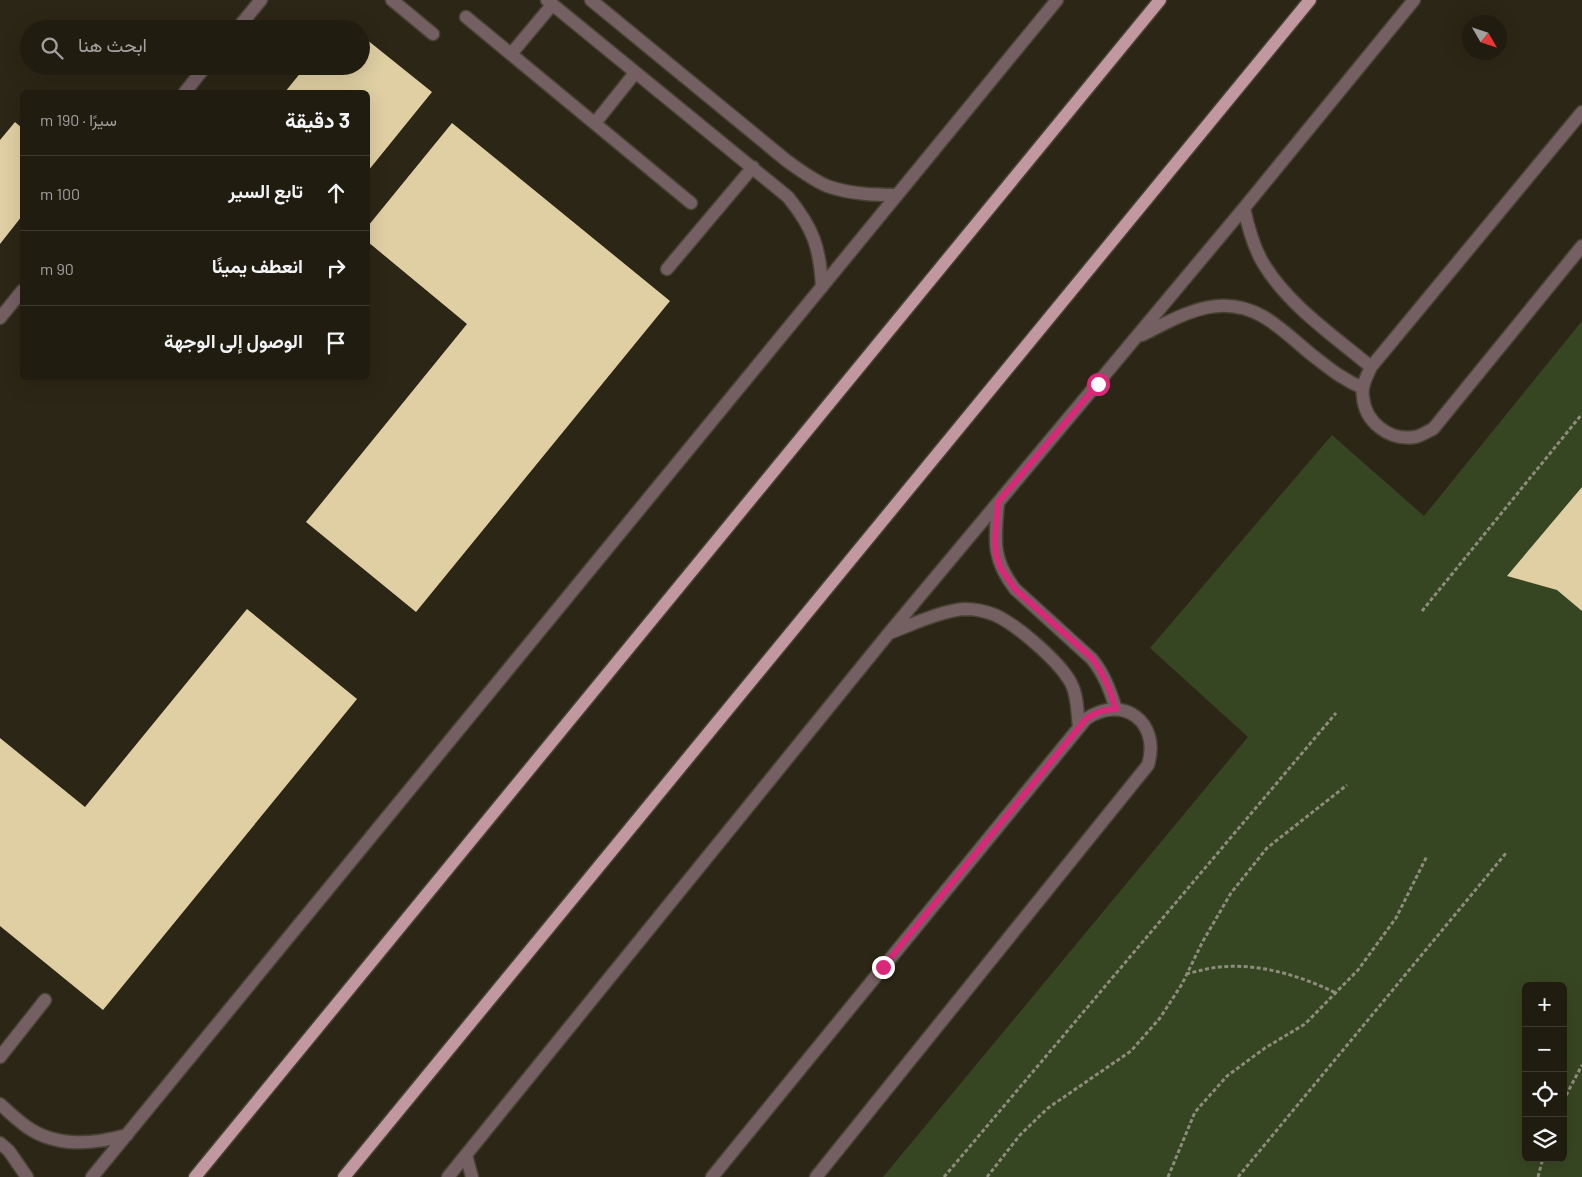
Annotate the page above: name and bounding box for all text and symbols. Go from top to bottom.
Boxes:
north arrow [1462,15,1507,60]
search box [20,20,370,75]
text: ابحث هنا [78,33,147,56]
icon: search [38,34,66,62]
text: 3 دقيقة [285,107,350,132]
text: سيرًا · 190 m [40,110,117,129]
text: تابع السير [228,179,303,202]
icon: ahead [322,179,350,207]
text: 100 m [40,184,80,203]
text: انعطف يمينًا [212,254,303,277]
icon: right [322,254,350,282]
text: 90 m [40,259,74,278]
text: الوصول إلى الوجهة [164,329,303,352]
icon: arrive [322,329,350,357]
route start [1087,373,1110,396]
route end [872,956,895,979]
map controls [1522,982,1567,1162]
button: + [1522,982,1567,1027]
button: − [1522,1027,1567,1072]
button: locate [1522,1072,1567,1117]
button: layers [1522,1117,1567,1162]

